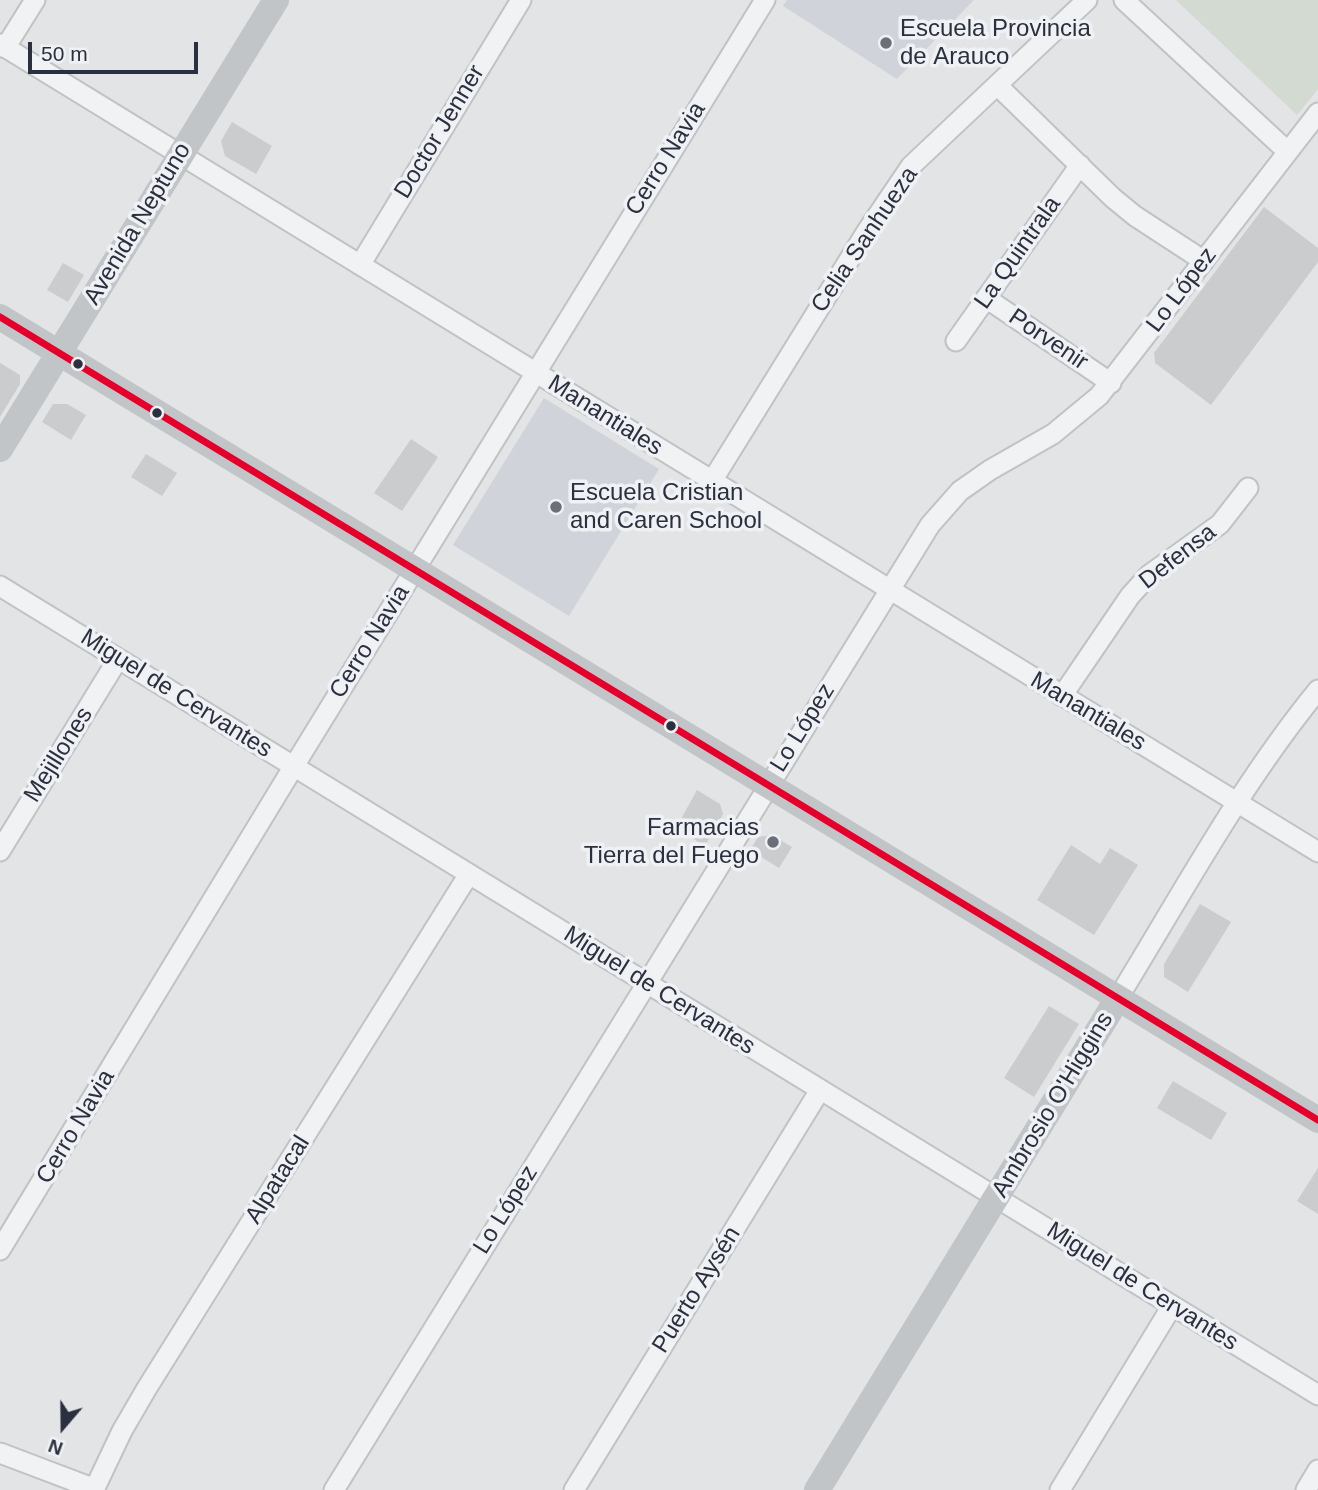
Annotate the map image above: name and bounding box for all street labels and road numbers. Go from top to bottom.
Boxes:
street label: Doctor Jenner [389,60,491,204]
street label: Cerro Navia [620,97,712,221]
street label: Avenida Neptuno [78,138,198,310]
street label: Celia Sanhueza [806,162,924,318]
street label: La Quintrala [969,191,1067,315]
street label: Lo López [1141,242,1223,338]
street label: Porvenir [1003,303,1093,377]
street label: Manantiales [542,369,668,463]
street label: Defensa [1134,518,1222,596]
street label: Cerro Navia [324,580,416,704]
street label: Miguel de Cervantes [75,623,277,765]
street label: Manantiales [1025,666,1151,758]
street label: Lo López [765,678,841,778]
street label: Mejillones [19,702,99,808]
street label: Miguel de Cervantes [558,920,760,1062]
street label: Ambrosio O'Higgins [986,1007,1120,1203]
street label: Cerro Navia [31,1065,121,1189]
street label: Alpatacal [240,1131,316,1229]
street label: Lo López [468,1160,544,1260]
street label: Miguel de Cervantes [1041,1216,1243,1358]
street label: Puerto Aysén [647,1221,747,1359]

